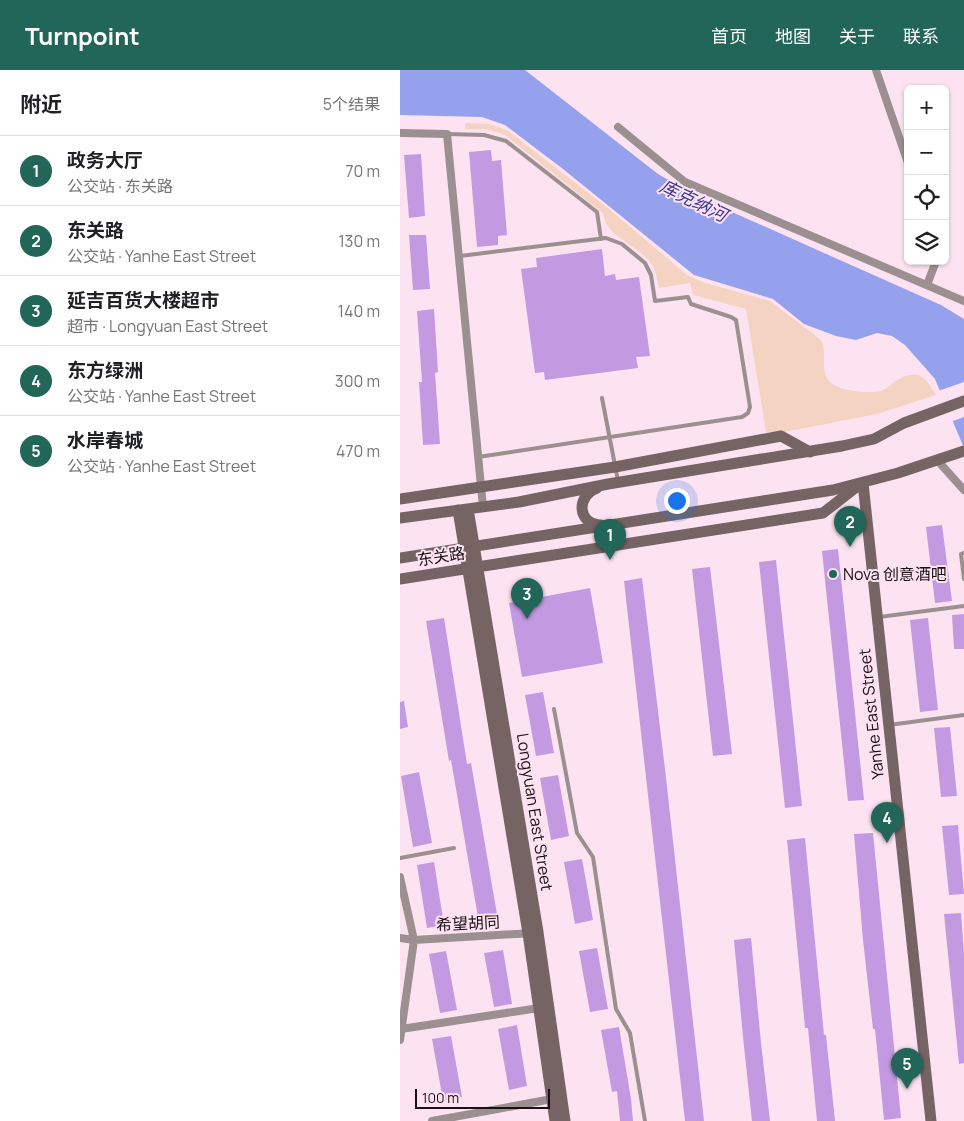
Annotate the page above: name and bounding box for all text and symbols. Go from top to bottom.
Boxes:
text: Turnpoint [25,19,140,52]
text: 首页 [711,24,747,48]
text: 地图 [775,24,811,48]
text: 关于 [839,24,875,48]
text: 联系 [903,24,939,48]
map controls [904,85,949,265]
button: + [904,85,949,130]
text: 附近 [20,90,62,118]
text: 5个结果 [323,93,380,115]
button: − [904,130,949,175]
text: 政务大厅 [67,147,143,173]
text: 1 [32,160,40,182]
text: 70 m [345,160,380,182]
water label: 库克纳河 [656,173,734,228]
text: 公交站 · 东关路 [67,175,173,197]
button: locate [904,175,949,220]
text: 东关路 [67,217,124,243]
button: layers [904,220,949,265]
text: 2 [31,230,41,252]
text: 130 m [338,230,380,252]
text: 公交站 · Yanhe East Street [67,245,256,267]
text: 延吉百货大楼超市 [67,287,219,313]
text: 3 [31,300,41,322]
text: 140 m [338,300,380,322]
text: 超市 · Longyuan East Street [67,315,268,337]
text: 东方绿洲 [67,357,143,383]
text: 4 [31,370,41,392]
text: 300 m [335,370,380,392]
text: 公交站 · Yanhe East Street [67,385,256,407]
text: 水岸春城 [67,427,143,453]
text: 5 [31,440,41,462]
text: 470 m [336,440,380,462]
text: 公交站 · Yanhe East Street [67,455,256,477]
your location [664,488,690,514]
pin: 2 [834,506,866,547]
pin: 1 [594,519,626,560]
street label: 东关路 [416,541,466,571]
place label: Nova 创意酒吧 [843,563,947,585]
marker: Nova 创意酒吧 [827,568,839,580]
pin: 3 [511,578,543,619]
street label: Yanhe East Street [853,648,889,780]
street label: Longyuan East Street [512,732,558,892]
pin: 4 [871,802,903,843]
street label: 希望胡同 [435,910,501,936]
pin: 5 [891,1048,923,1089]
scale bar [415,1086,550,1109]
text: 100 m [422,1088,459,1107]

